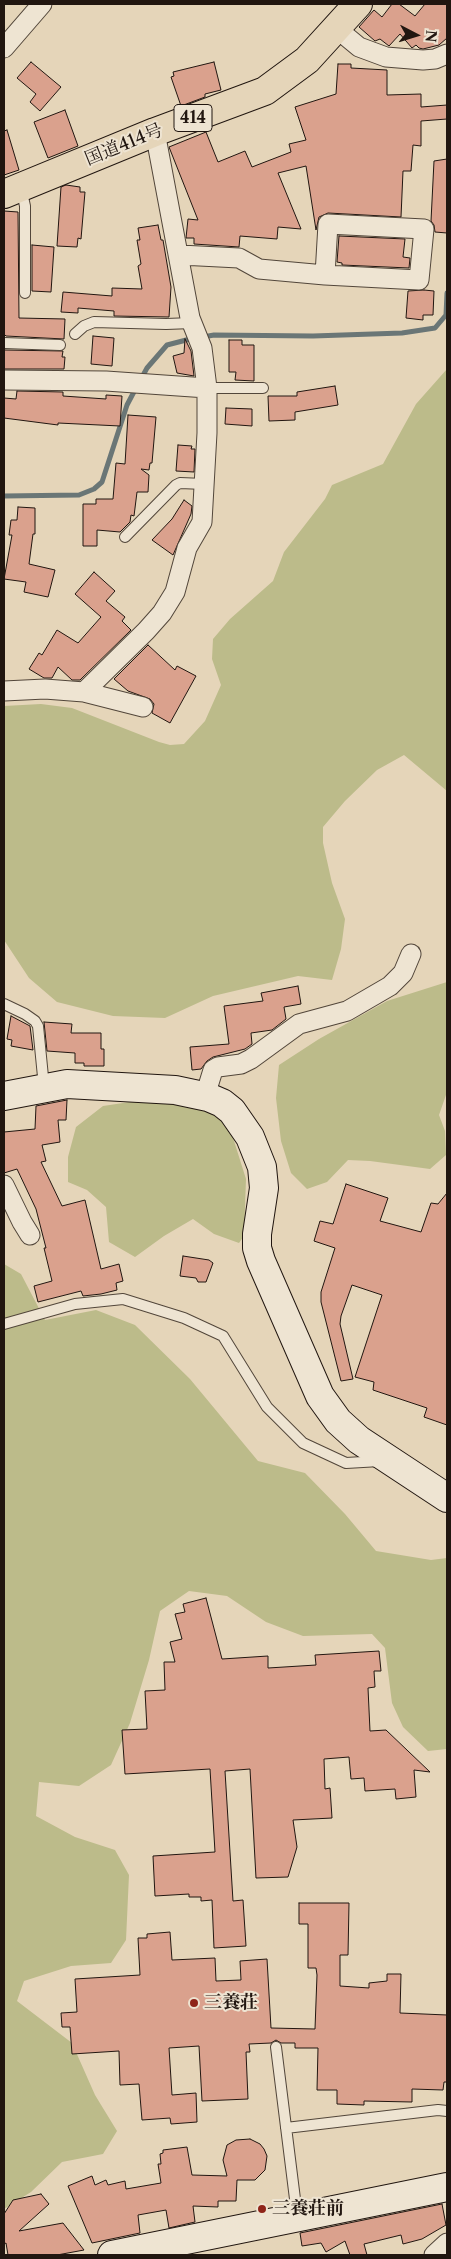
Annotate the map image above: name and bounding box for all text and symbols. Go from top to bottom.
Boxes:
north arrow [391,10,441,60]
text: N [421,29,440,43]
road number: 414 [174,105,212,132]
street label: 国道414号 [82,120,166,170]
place label: 三養荘 [204,1992,258,2014]
marker: 三養荘 [188,1997,200,2009]
place label: 三養荘前 [272,2198,344,2220]
marker: 三養荘前 [256,2203,268,2215]

